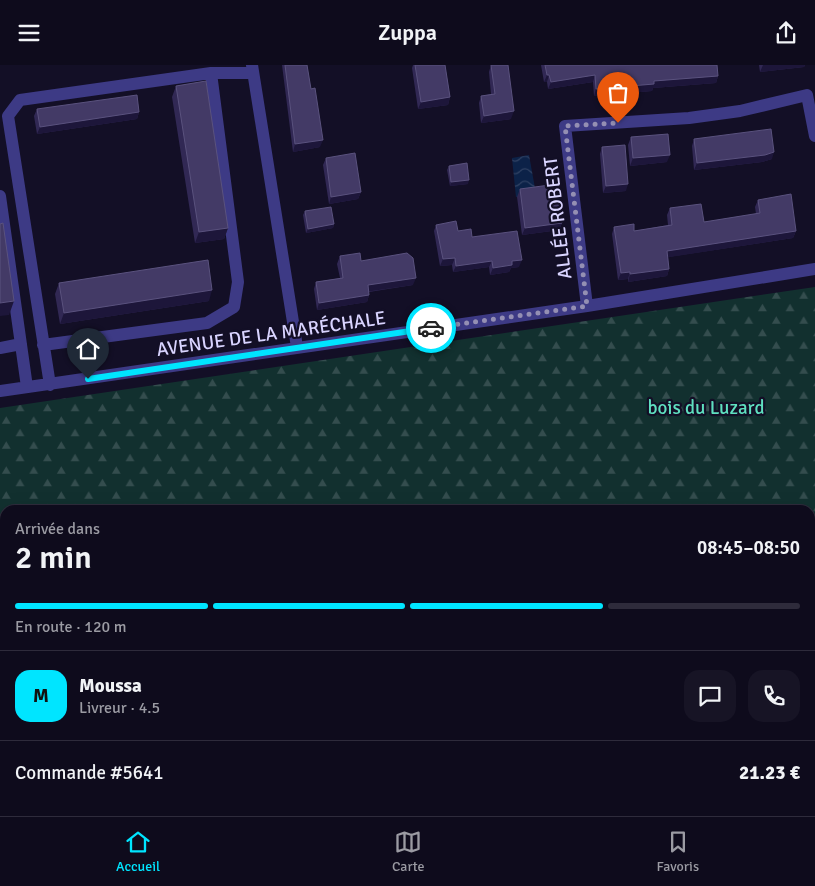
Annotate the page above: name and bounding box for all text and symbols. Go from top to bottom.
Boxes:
icon: menu [15,19,43,47]
text: Zuppa [378,19,437,46]
icon: share [772,19,800,47]
pin [597,72,639,123]
icon: bag [604,79,632,107]
street label: ALLÉE ROBERT [538,155,577,280]
courier [406,303,456,353]
street label: AVENUE DE LA MARÉCHALE [155,306,387,362]
icon: car [417,314,445,342]
pin [67,328,109,379]
icon: home [74,335,102,363]
park label: bois du Luzard [647,396,765,420]
text: Arrivée dans [15,519,100,539]
text: 08:45–08:50 [697,536,800,560]
text: 2 min [15,538,92,577]
text: En route · 120 m [15,617,127,637]
button: chat [684,670,736,722]
button: phone [748,670,800,722]
text: Moussa [79,674,142,698]
text: M [33,684,49,708]
text: Livreur · 4.5 [79,698,160,718]
text: Commande #5641 [15,761,164,785]
text: 21.23 € [739,761,800,785]
tab: Accueil [116,828,160,875]
tab: Carte [392,828,425,875]
tab: Favoris [657,828,699,875]

